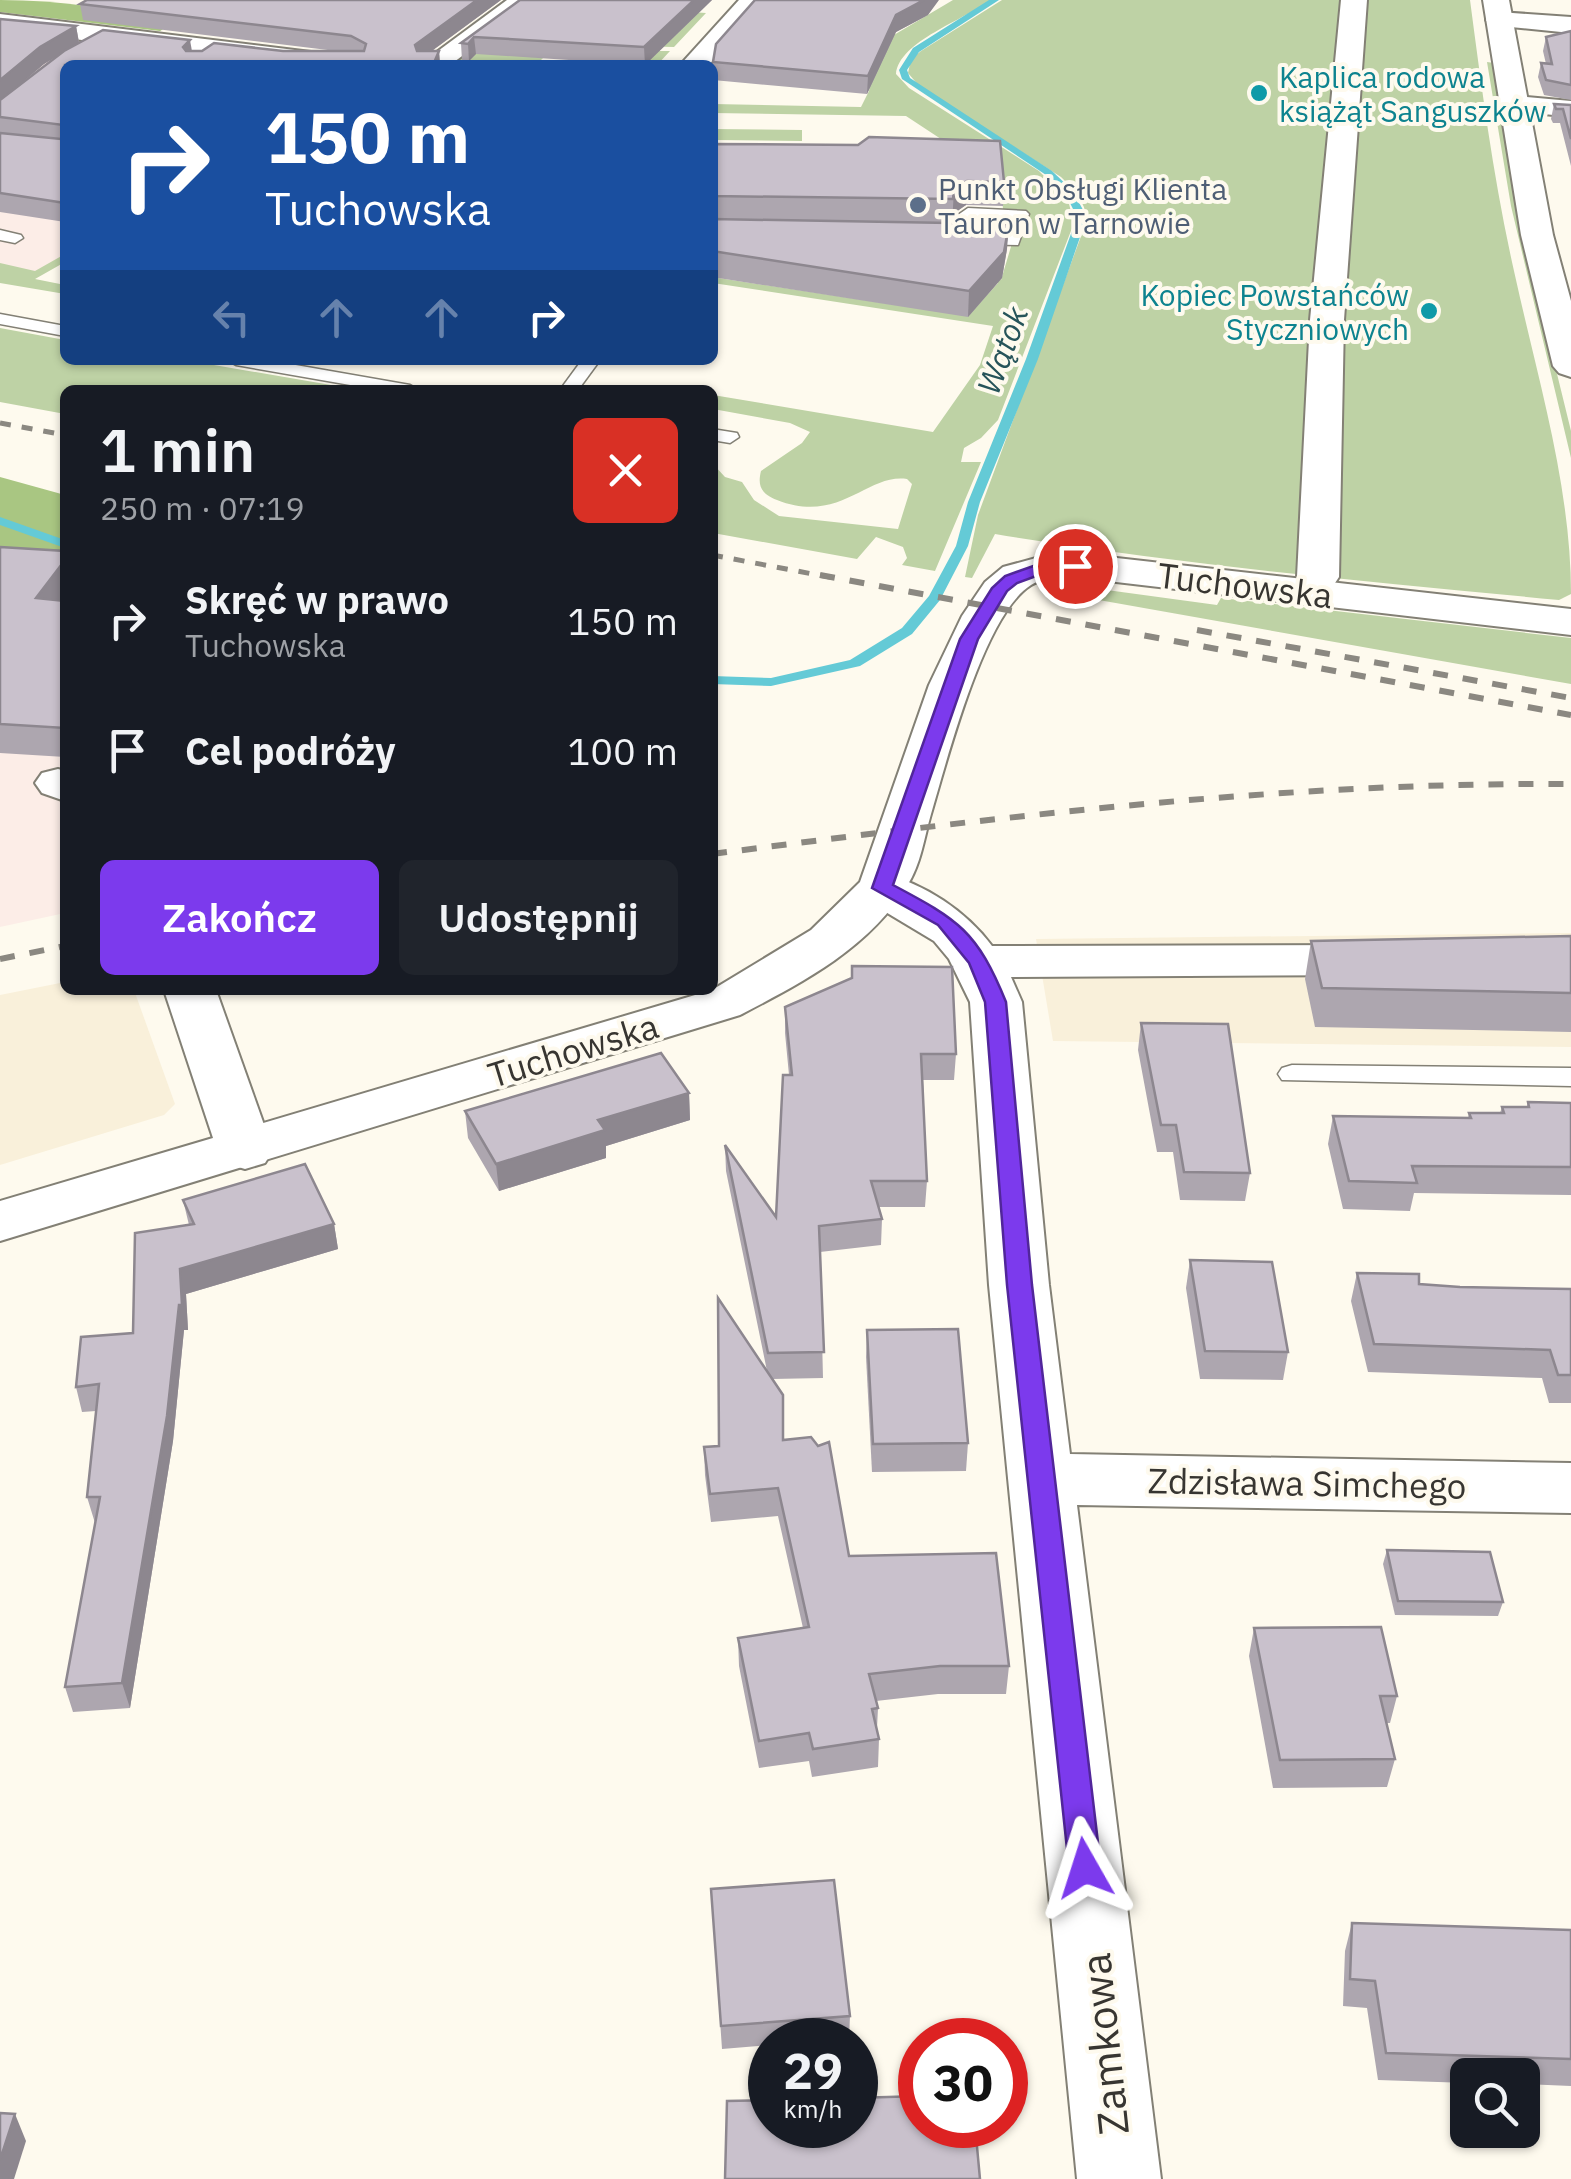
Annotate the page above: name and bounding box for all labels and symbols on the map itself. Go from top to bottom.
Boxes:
place label: Kaplica rodowa książąt Sanguszków [1279,57,1547,130]
marker: Kaplica rodowa książąt Sanguszków [1248,82,1270,104]
place label: Punkt Obsługi Klienta Tauron w Tarnowie [938,169,1227,242]
marker: Punkt Obsługi Klienta Tauron w Tarnowie [907,194,929,216]
place label: Kopiec Powstańców Styczniowych [1141,275,1409,348]
water label: Wątok [967,299,1038,399]
marker: Kopiec Powstańców Styczniowych [1418,300,1440,322]
pin [1033,524,1118,609]
street label: Tuchowska [1155,551,1335,619]
street label: Tuchowska [482,1002,664,1098]
street label: Zdzisława Simchego [1147,1457,1467,1509]
position arrow [1033,1816,1137,1920]
street label: Zamkowa [1067,1950,1141,2138]
speed limit sign: 30 [898,2018,1028,2148]

